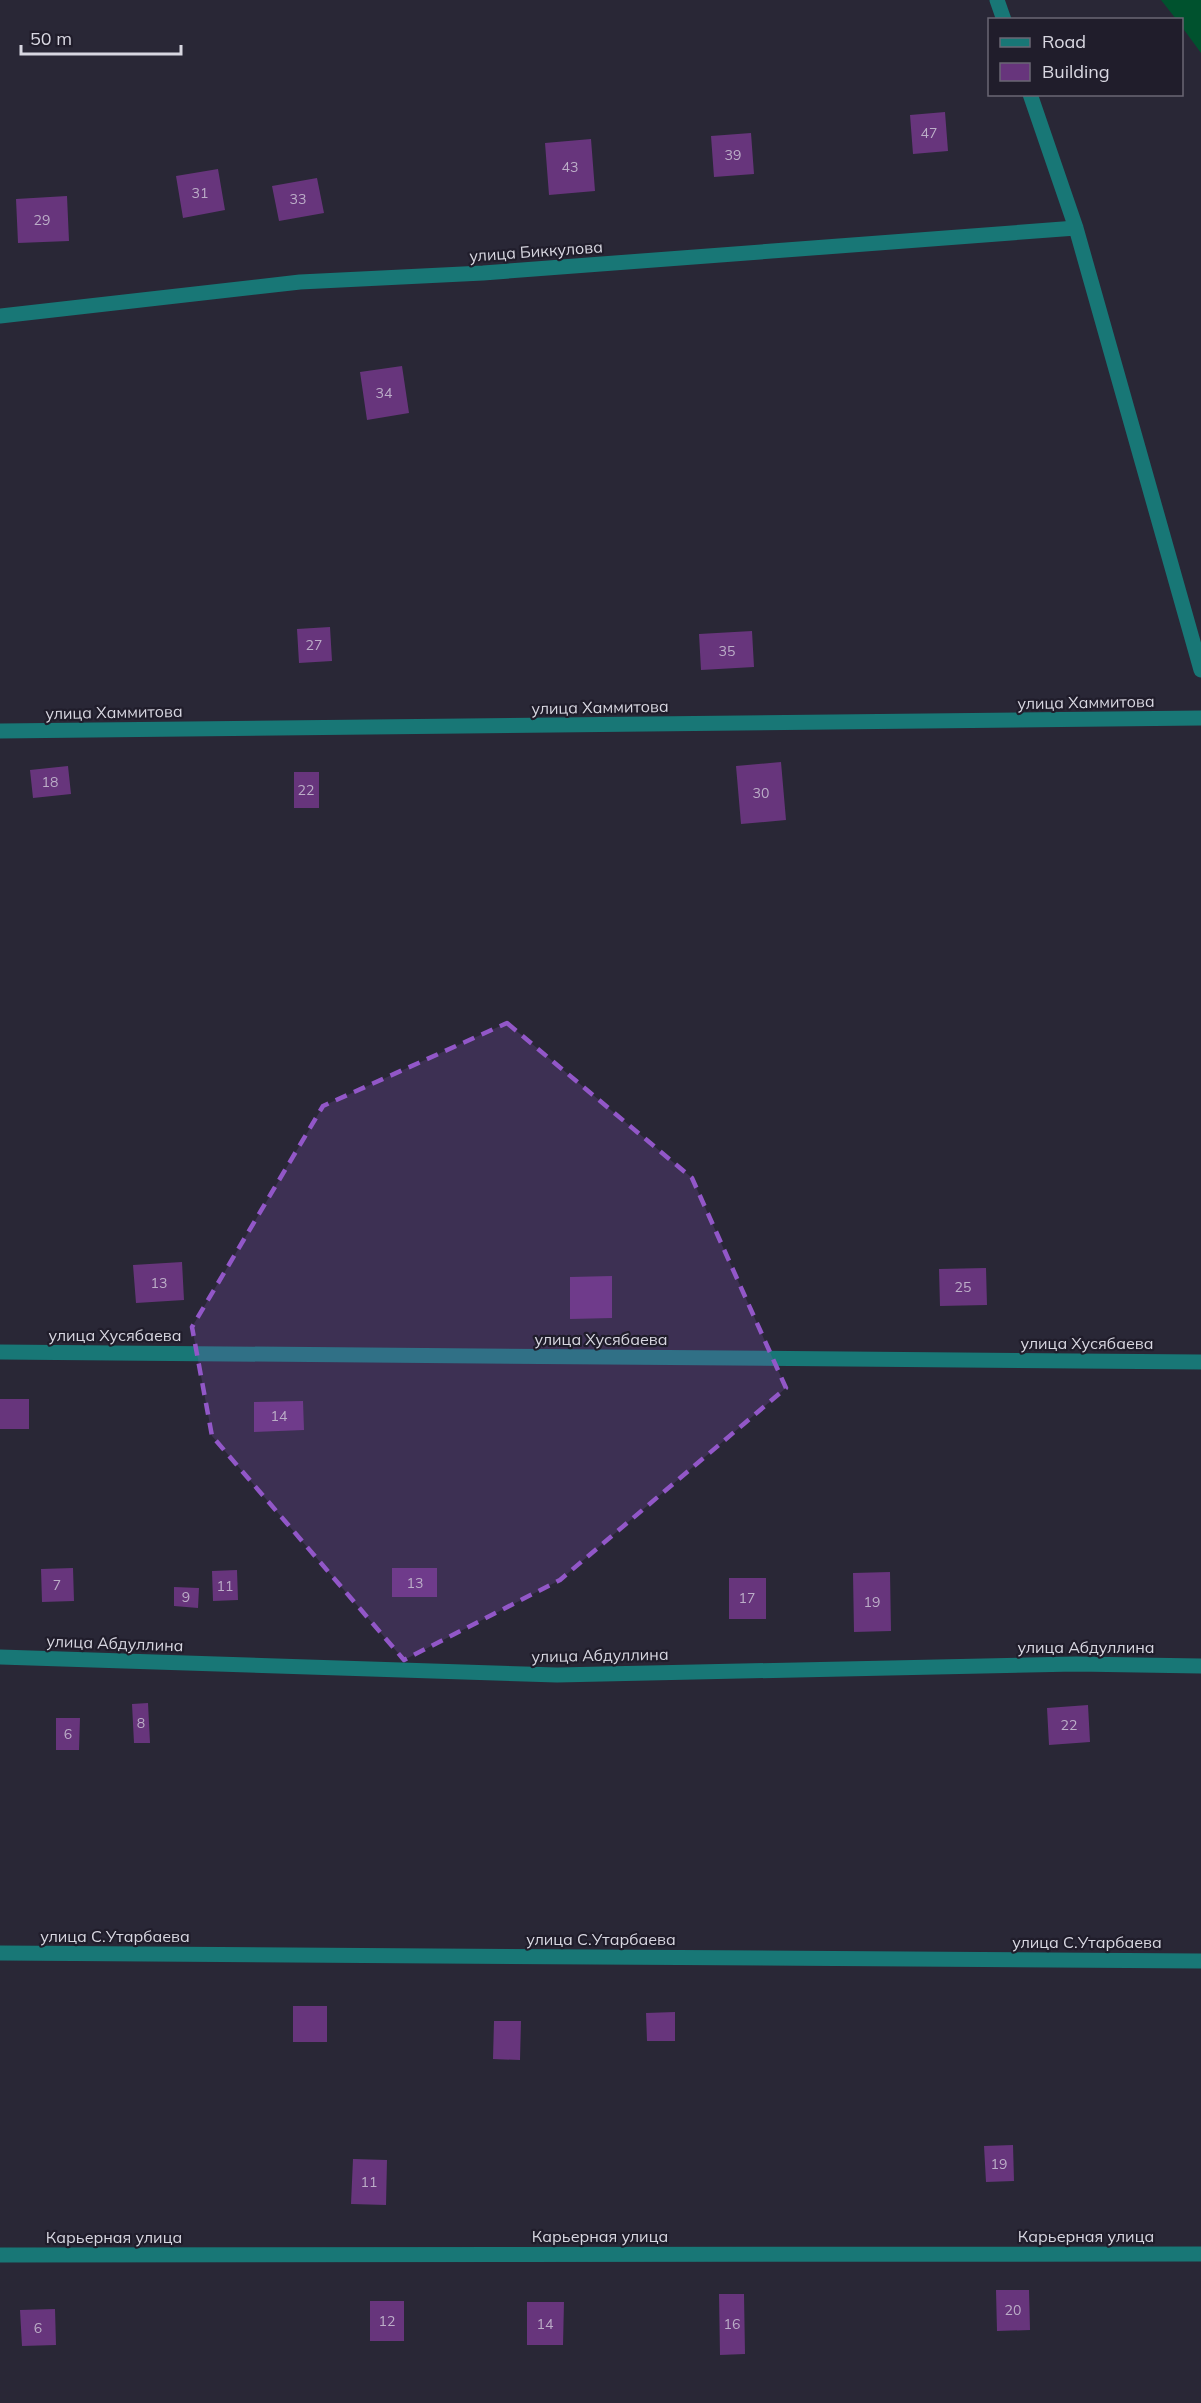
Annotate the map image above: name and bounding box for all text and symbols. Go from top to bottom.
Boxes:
scale bar [21,18,182,56]
legend [988,18,1183,96]
text: 50 m [30,27,72,50]
text: Road [1042,30,1086,53]
text: Building [1042,60,1110,83]
house number: 47 [921,124,937,142]
house number: 39 [725,146,741,164]
house number: 43 [562,158,578,176]
house number: 31 [192,184,208,202]
house number: 33 [290,190,306,208]
house number: 29 [34,211,50,229]
street label: улица Биккулова [469,236,603,266]
house number: 34 [376,384,393,402]
house number: 27 [306,636,322,654]
house number: 35 [719,642,735,660]
street label: улица Хаммитова [1017,691,1155,713]
street label: улица Хаммитова [531,696,669,718]
street label: улица Хаммитова [45,701,183,723]
house number: 18 [42,773,58,791]
house number: 22 [298,781,314,799]
house number: 30 [753,784,769,802]
house number: 13 [151,1274,167,1292]
house number: 25 [955,1278,971,1296]
street label: улица Хусябаева [49,1325,181,1345]
street label: улица Хусябаева [535,1329,667,1349]
street label: улица Хусябаева [1021,1333,1153,1353]
house number: 14 [271,1407,288,1425]
house number: 13 [407,1574,423,1592]
house number: 7 [53,1576,61,1594]
house number: 11 [217,1577,233,1595]
house number: 9 [182,1588,190,1606]
house number: 17 [739,1589,755,1607]
house number: 19 [864,1593,880,1611]
street label: улица Абдуллина [46,1631,184,1655]
street label: улица Абдуллина [1017,1637,1155,1657]
street label: улица Абдуллина [531,1644,669,1666]
house number: 8 [137,1714,145,1732]
house number: 22 [1061,1716,1077,1734]
house number: 6 [64,1725,72,1743]
street label: улица С.Утарбаева [40,1926,190,1946]
street label: улица С.Утарбаева [526,1929,676,1949]
street label: улица С.Утарбаева [1012,1932,1162,1952]
house number: 19 [991,2155,1007,2173]
house number: 11 [361,2173,377,2191]
street label: Карьерная улица [532,2226,668,2246]
street label: Карьерная улица [1018,2226,1154,2246]
street label: Карьерная улица [46,2227,182,2247]
house number: 20 [1005,2301,1021,2319]
house number: 12 [379,2312,395,2330]
house number: 14 [537,2315,554,2333]
house number: 16 [724,2315,740,2333]
house number: 6 [34,2319,42,2337]

